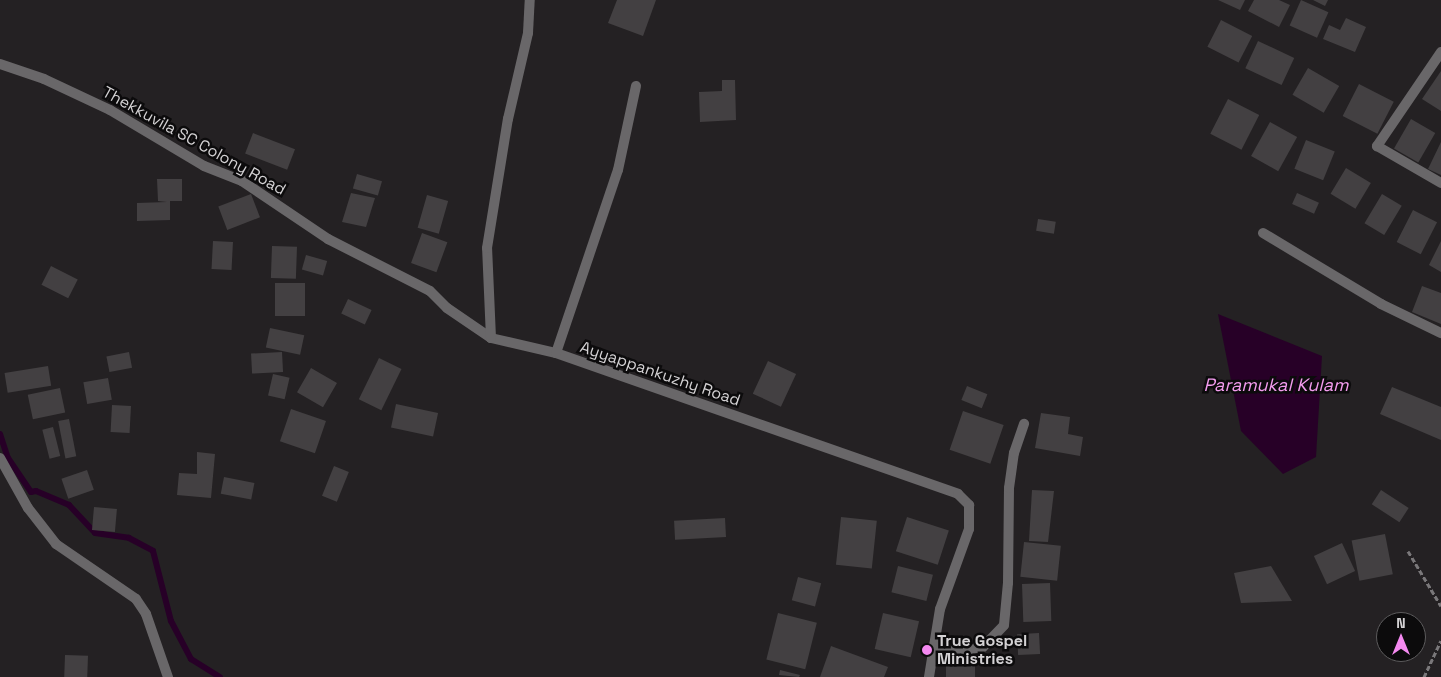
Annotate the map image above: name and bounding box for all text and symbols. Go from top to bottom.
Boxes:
street label: Thekkuvila SC Colony Road [99,83,289,199]
street label: Ayyappankuzhy Road [577,338,743,410]
water label: Paramukal Kulam [1203,374,1349,396]
north arrow [1376,612,1426,662]
text: N [1396,614,1406,632]
place label: True Gospel Ministries [937,631,1027,669]
marker: True Gospel Ministries [921,644,933,656]

